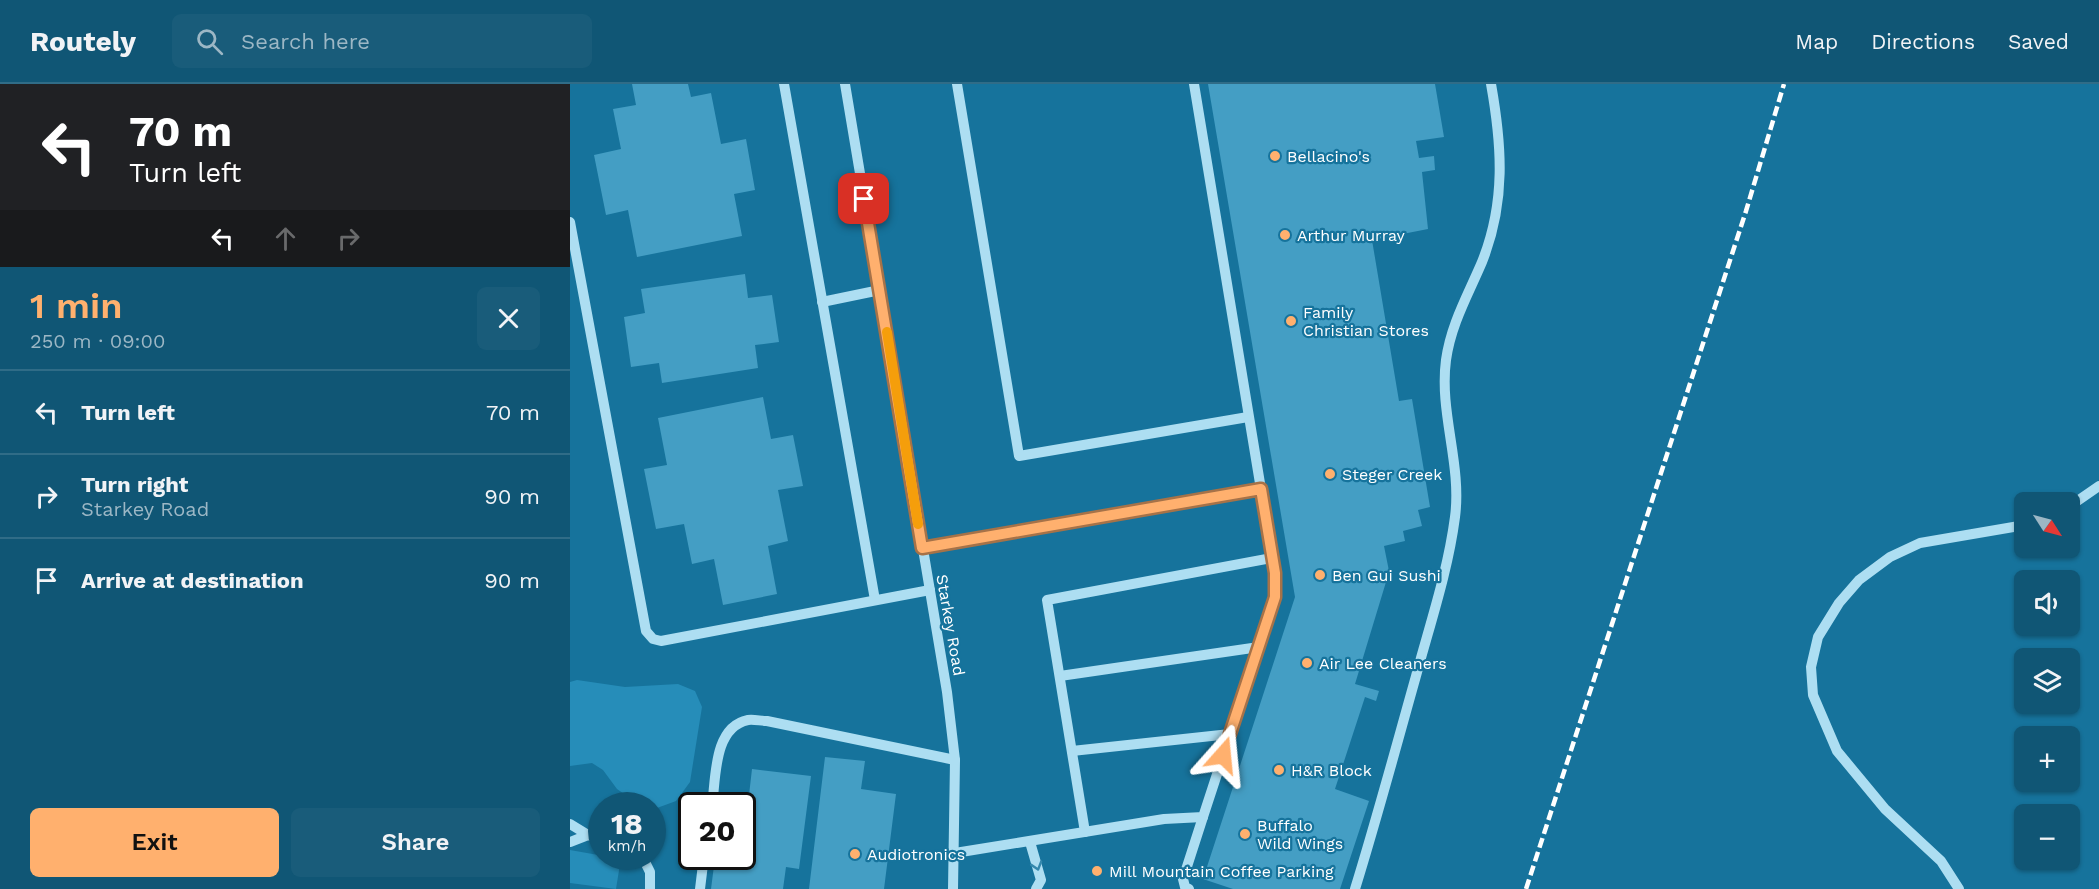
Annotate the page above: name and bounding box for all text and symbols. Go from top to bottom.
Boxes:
search box [172,14,592,68]
text: Routely [30,25,136,58]
icon: search [193,25,226,58]
text: Search here [241,29,370,54]
text: Map [1795,29,1838,54]
text: Directions [1871,29,1975,54]
text: Saved [2008,29,2069,54]
text: 70 m [129,107,232,156]
icon: left [30,108,108,186]
place label: Bellacino's [1287,147,1370,166]
marker: Bellacino's [1268,149,1282,163]
text: Turn left [129,157,241,189]
pin [838,173,889,224]
icon: arrive [847,182,880,215]
icon: left [206,222,239,255]
icon: ahead [269,222,302,255]
icon: right [332,222,365,255]
place label: Arthur Murray [1297,226,1406,245]
marker: Arthur Murray [1278,228,1292,242]
text: 1 min [30,285,122,327]
button: close [477,287,540,350]
place label: Family Christian Stores [1303,303,1429,340]
marker: Family Christian Stores [1284,314,1298,328]
text: 250 m · 09:00 [30,329,165,353]
icon: left [30,396,63,429]
text: Turn left [81,400,175,425]
text: 70 m [486,400,540,425]
place label: Steger Creek [1342,465,1442,484]
marker: Steger Creek [1323,467,1337,481]
text: Turn right [81,472,188,497]
icon: right [30,480,63,513]
text: 90 m [484,484,540,509]
north arrow [2014,492,2080,558]
map controls [2014,492,2080,870]
text: Starkey Road [81,497,209,521]
icon: arrive [30,564,63,597]
place label: Ben Gui Sushi [1332,566,1441,585]
text: Arrive at destination [81,568,304,593]
text: 90 m [484,568,540,593]
marker: Ben Gui Sushi [1313,568,1327,582]
button: sound [2014,570,2080,636]
street label: Starkey Road [932,573,969,677]
button: layers [2014,648,2080,714]
place label: Air Lee Cleaners [1319,654,1447,673]
marker: Air Lee Cleaners [1300,656,1314,670]
position arrow [1191,723,1255,787]
button: + [2014,726,2080,792]
place label: H&R Block [1291,761,1372,780]
marker: H&R Block [1272,763,1286,777]
speed limit sign: 20 [678,792,756,870]
button: − [2014,804,2080,870]
text: 18 [611,806,643,841]
button: Exit [30,808,279,877]
button: Share [291,808,540,877]
place label: Buffalo Wild Wings [1257,816,1343,853]
marker: Buffalo Wild Wings [1238,827,1252,841]
text: km/h [608,837,646,855]
place label: Audiotronics [867,845,965,864]
marker: Audiotronics [848,847,862,861]
one-way arrow [1030,860,1042,871]
place label: Mill Mountain Coffee Parking [1109,862,1334,881]
marker: Mill Mountain Coffee Parking [1090,864,1104,878]

